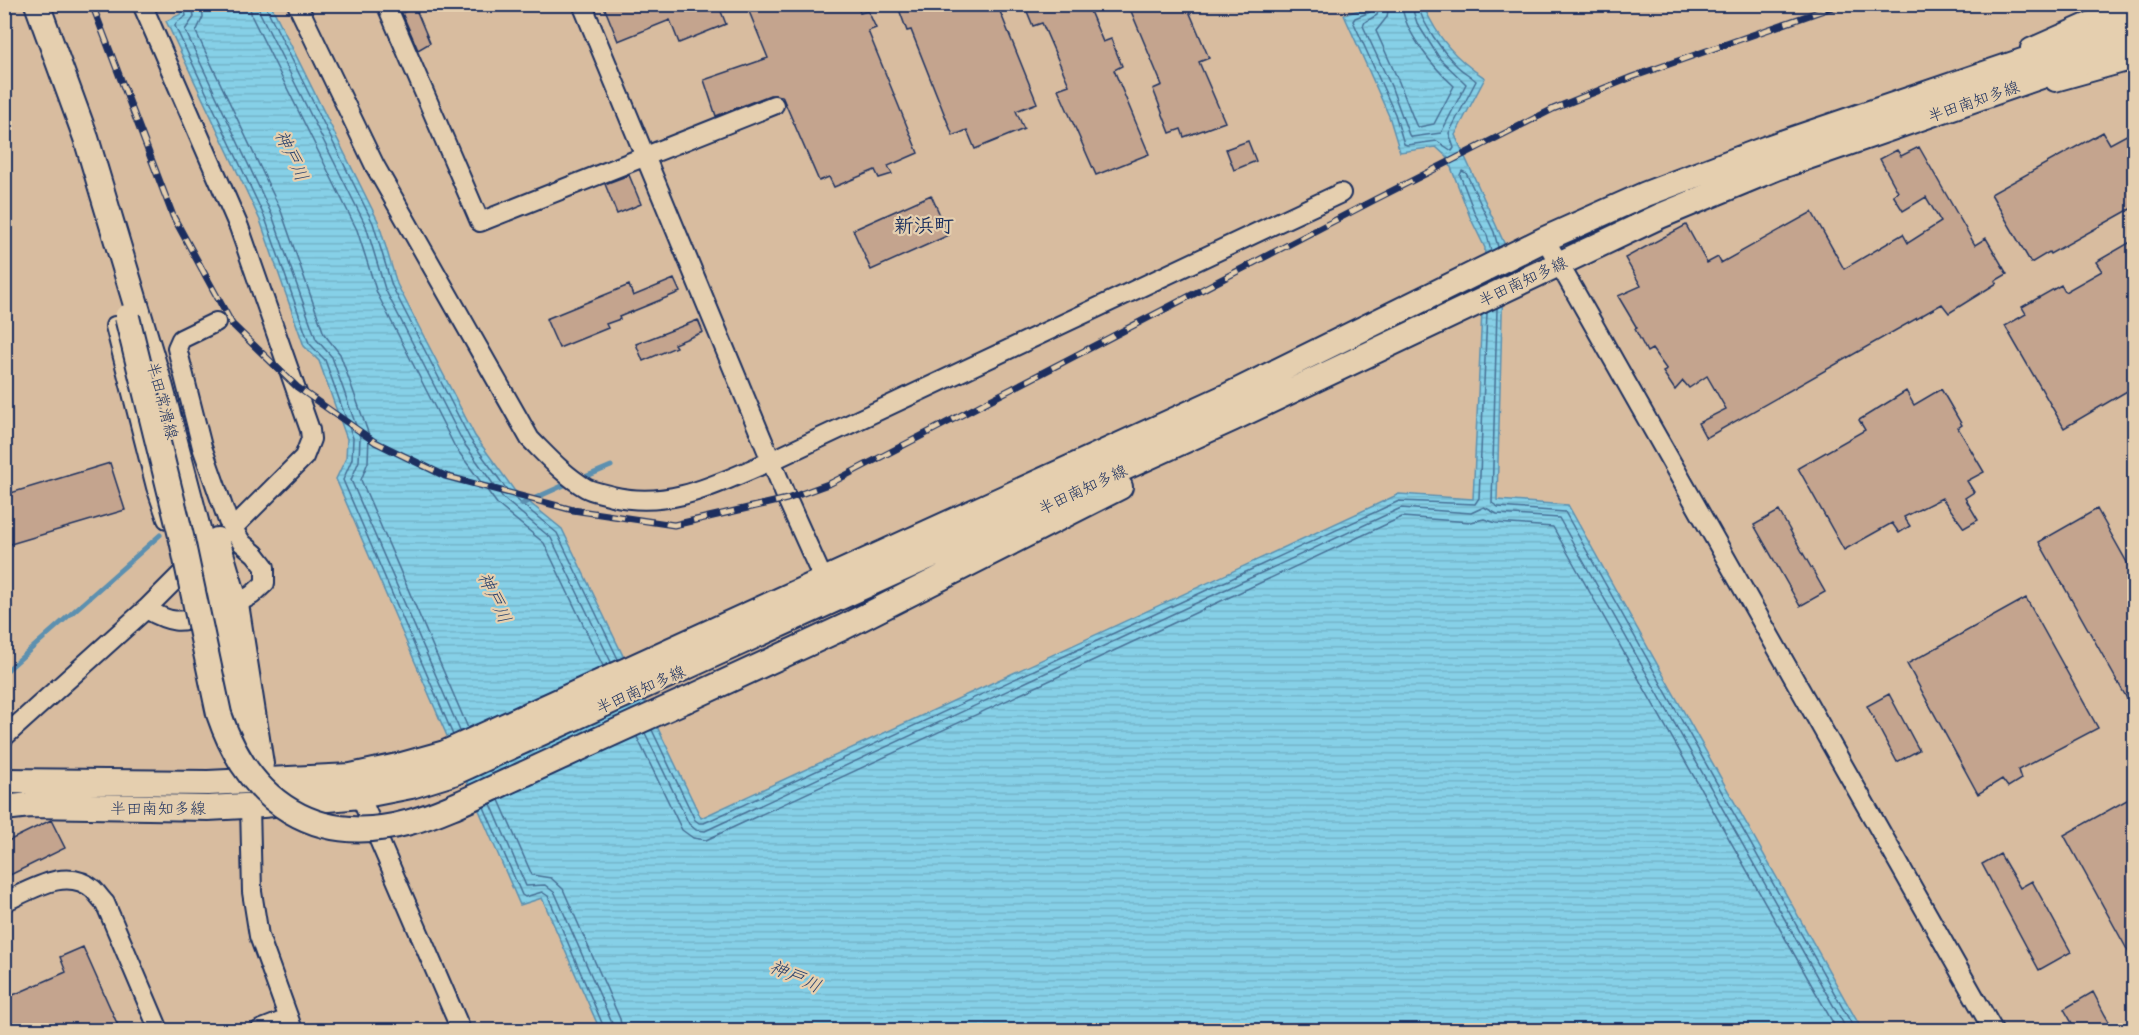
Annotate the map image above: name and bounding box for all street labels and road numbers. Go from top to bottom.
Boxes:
street label: 半田南知多線 [1924,73,2022,127]
street label: 半田南知多線 [1473,249,1571,311]
street label: 半田常滑線 [142,358,186,442]
street label: 半田南知多線 [1033,457,1131,519]
street label: 半田南知多線 [591,658,689,718]
street label: 半田南知多線 [110,795,206,819]

